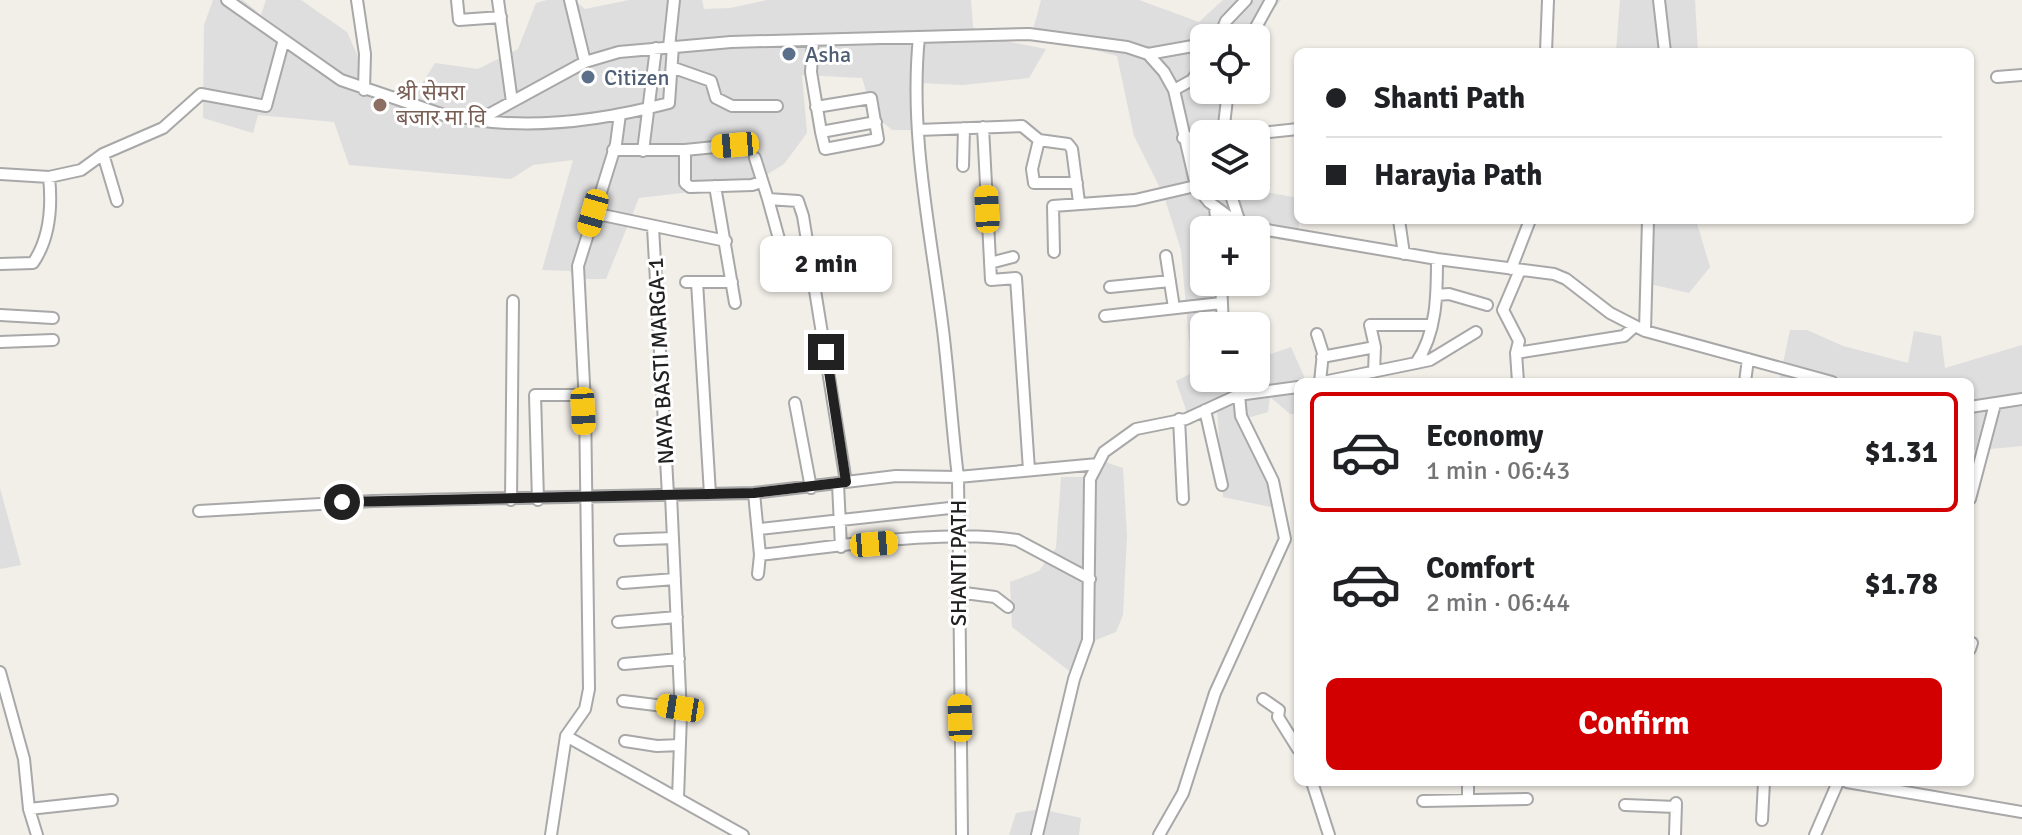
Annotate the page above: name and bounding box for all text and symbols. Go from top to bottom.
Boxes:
map controls [1190,24,1270,392]
button: locate [1190,24,1270,104]
place label: Asha [805,41,851,68]
marker: Asha [780,45,798,63]
place label: Citizen [604,64,669,91]
marker: Citizen [579,68,597,86]
place label: श्री सेमरा बजार मा वि [396,79,487,131]
text: Shanti Path [1374,80,1525,117]
marker: श्री सेमरा बजार मा वि [371,96,389,114]
button: layers [1190,120,1270,200]
car [710,131,760,159]
text: Harayia Path [1374,157,1543,194]
car [974,184,1000,234]
car [575,187,611,239]
button: + [1190,216,1270,296]
callout: 2 min [760,236,892,292]
text: 2 min [795,248,857,280]
street label: NAYA BASTI MARGA-1 [642,257,679,465]
button: − [1190,312,1270,392]
route end [808,334,844,370]
car [570,386,596,436]
icon: car [1330,416,1402,488]
text: Economy [1426,418,1543,455]
text: $1.31 [1865,434,1938,471]
text: 1 min · 06:43 [1426,455,1570,487]
route start [324,484,360,520]
street label: SHANTI PATH [945,500,972,626]
car [849,530,899,558]
icon: car [1330,548,1402,620]
text: Comfort [1426,550,1535,587]
text: $1.78 [1865,566,1938,603]
text: 2 min · 06:44 [1426,587,1570,619]
button: Confirm [1326,678,1942,770]
car [654,692,706,724]
car [947,694,973,742]

